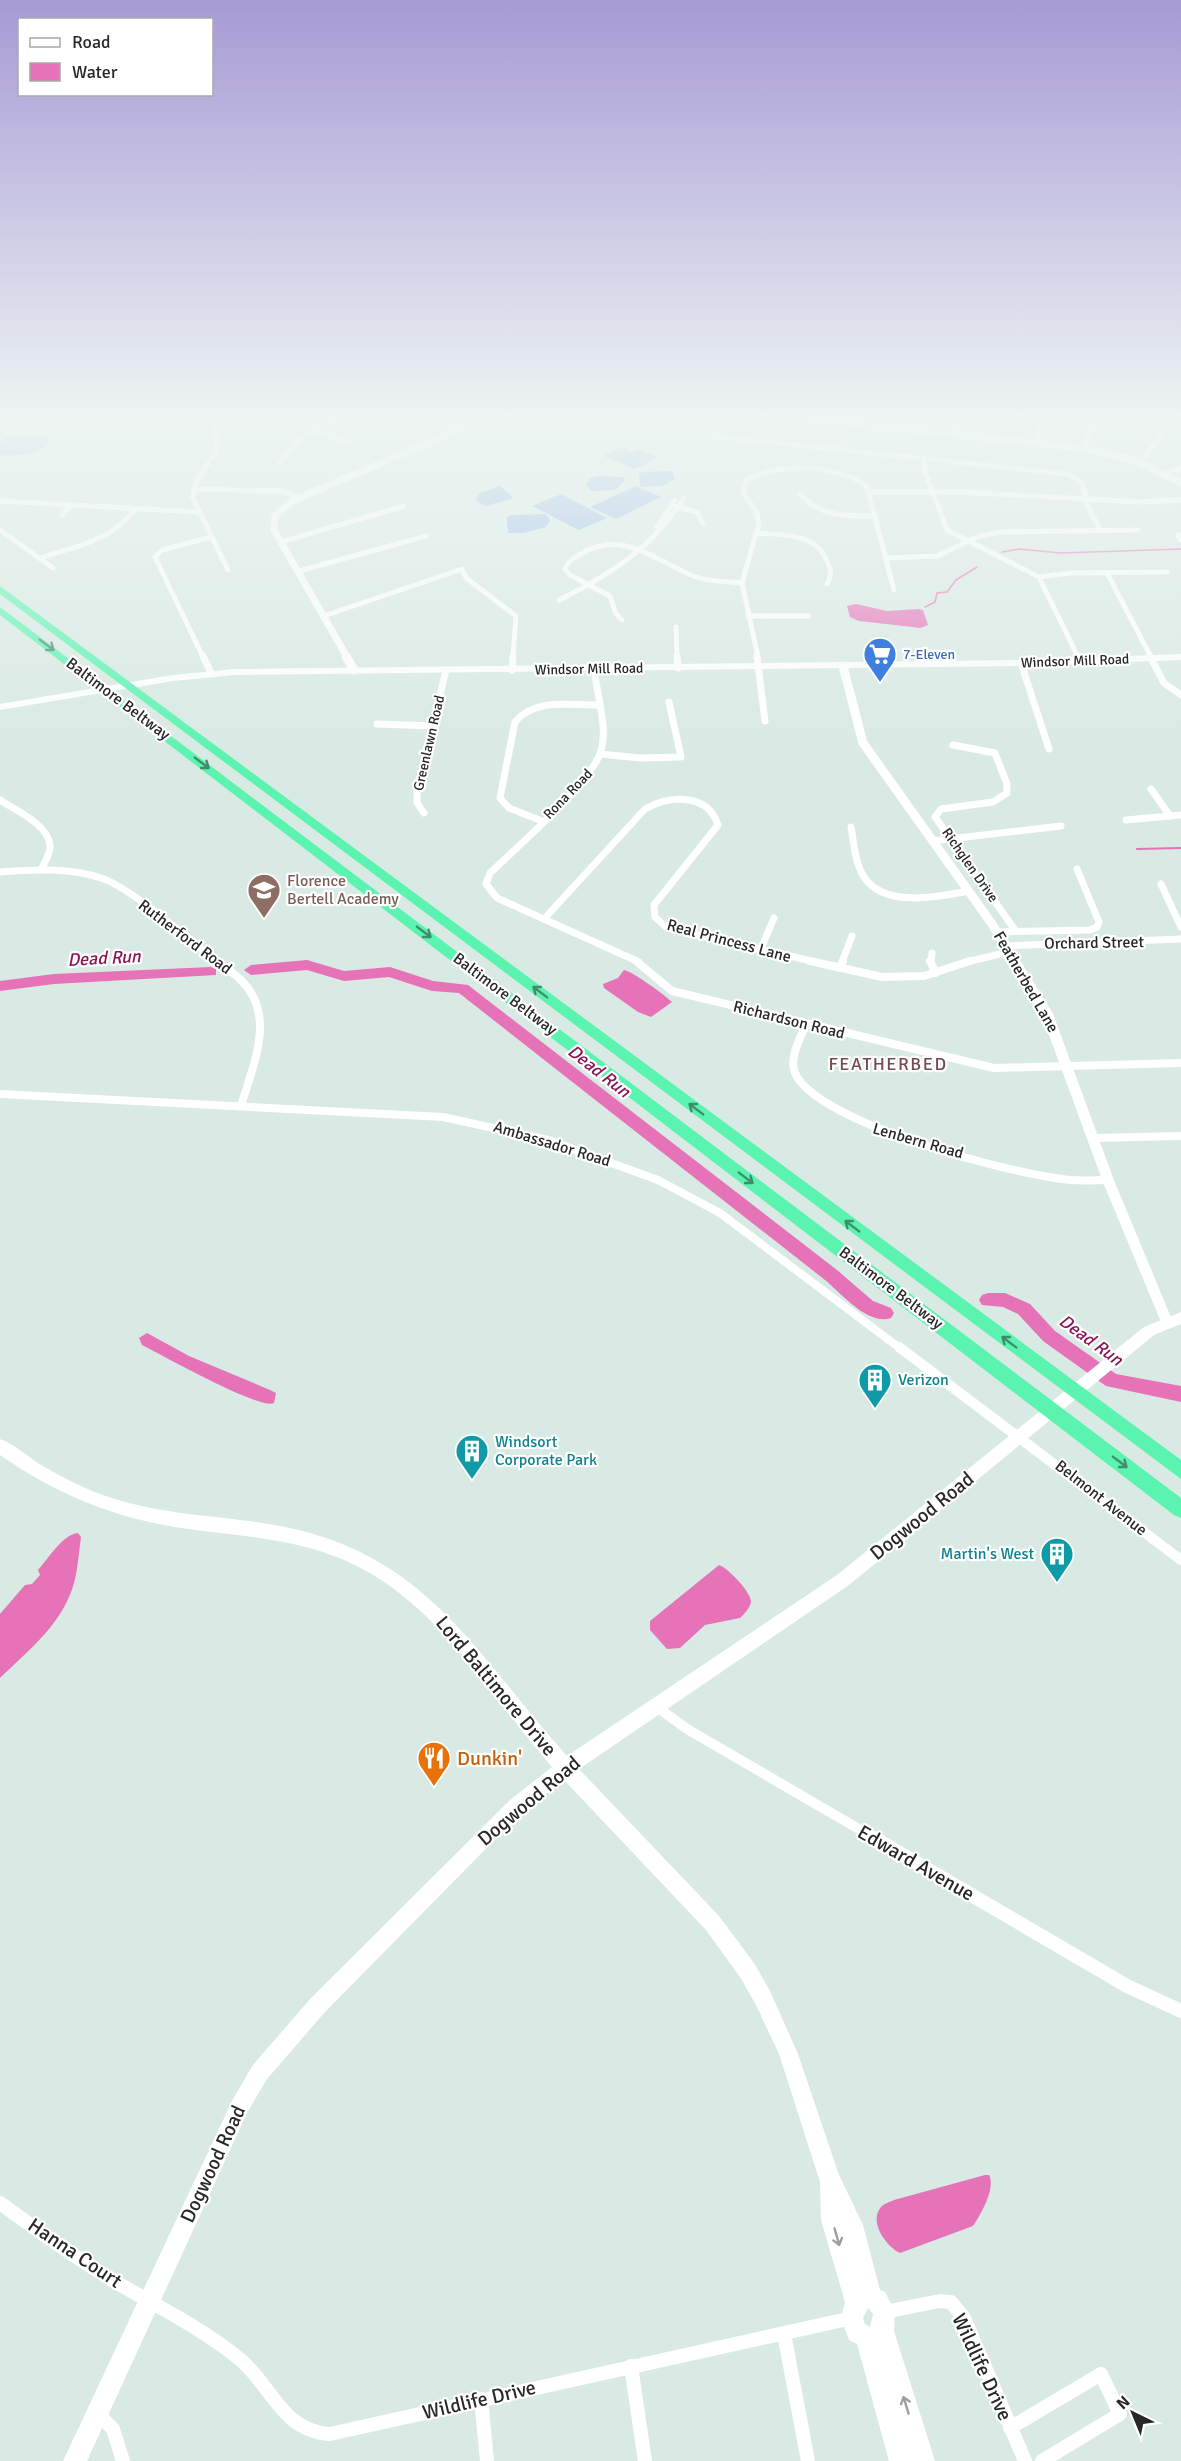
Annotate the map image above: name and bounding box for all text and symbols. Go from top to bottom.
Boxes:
legend [18,18,213,96]
text: Road [72,31,111,53]
text: Water [72,61,118,83]
supermarket icon: 7-Eleven [862,636,898,683]
one-way arrow [38,639,54,652]
place label: 7-Eleven [903,646,955,663]
street label: Windsor Mill Road [1020,651,1130,671]
street label: Baltimore Beltway [62,653,174,745]
street label: Windsor Mill Road [535,660,643,678]
street label: Greenlawn Road [410,694,448,792]
one-way arrow [193,757,209,770]
street label: Rona Road [540,765,596,823]
street label: Richglen Drive [938,825,1002,905]
place label: Florence Bertell Academy [287,871,399,909]
school or university icon: Florence Bertell Academy [246,872,282,919]
street label: Rutherford Road [134,895,236,979]
street label: Real Princess Lane [665,915,793,967]
one-way arrow [415,926,431,939]
street label: Featherbed Lane [989,928,1063,1036]
street label: Orchard Street [1044,932,1145,954]
water label: Dead Run [67,945,142,971]
street label: Baltimore Beltway [449,948,561,1040]
one-way arrow [532,986,548,998]
street label: Richardson Road [731,996,847,1044]
water label: Dead Run [563,1040,636,1103]
district label: FEATHERBED [828,1053,948,1075]
one-way arrow [689,1103,705,1115]
street label: Ambassador Road [491,1117,613,1171]
street label: Lenbern Road [870,1118,966,1164]
one-way arrow [738,1171,754,1184]
one-way arrow [845,1219,861,1232]
street label: Baltimore Beltway [835,1242,947,1334]
water label: Dead Run [1055,1310,1128,1371]
one-way arrow [1001,1336,1017,1349]
building icon: Verizon [857,1362,893,1409]
place label: Verizon [898,1370,949,1390]
place label: Windsort Corporate Park [495,1432,597,1470]
building icon: Windsort Corporate Park [454,1433,490,1480]
street label: Belmont Avenue [1051,1456,1151,1540]
one-way arrow [1111,1456,1127,1469]
street label: Dogwood Road [865,1466,979,1566]
building icon: Martin's West [1039,1536,1075,1583]
place label: Martin's West [941,1544,1034,1564]
street label: Lord Baltimore Drive [430,1611,562,1761]
restaurant icon: Dunkin' [416,1740,452,1787]
place label: Dunkin' [457,1746,522,1771]
street label: Dogwood Road [472,1751,586,1851]
street label: Edward Avenue [853,1819,979,1907]
street label: Dogwood Road [175,2101,251,2227]
street label: Hanna Court [23,2212,127,2294]
one-way arrow [832,2227,843,2246]
street label: Wildlife Drive [946,2309,1018,2425]
street label: Wildlife Drive [420,2375,538,2425]
north arrow [1103,2383,1163,2443]
text: N [1113,2392,1134,2414]
one-way arrow [900,2396,911,2415]

